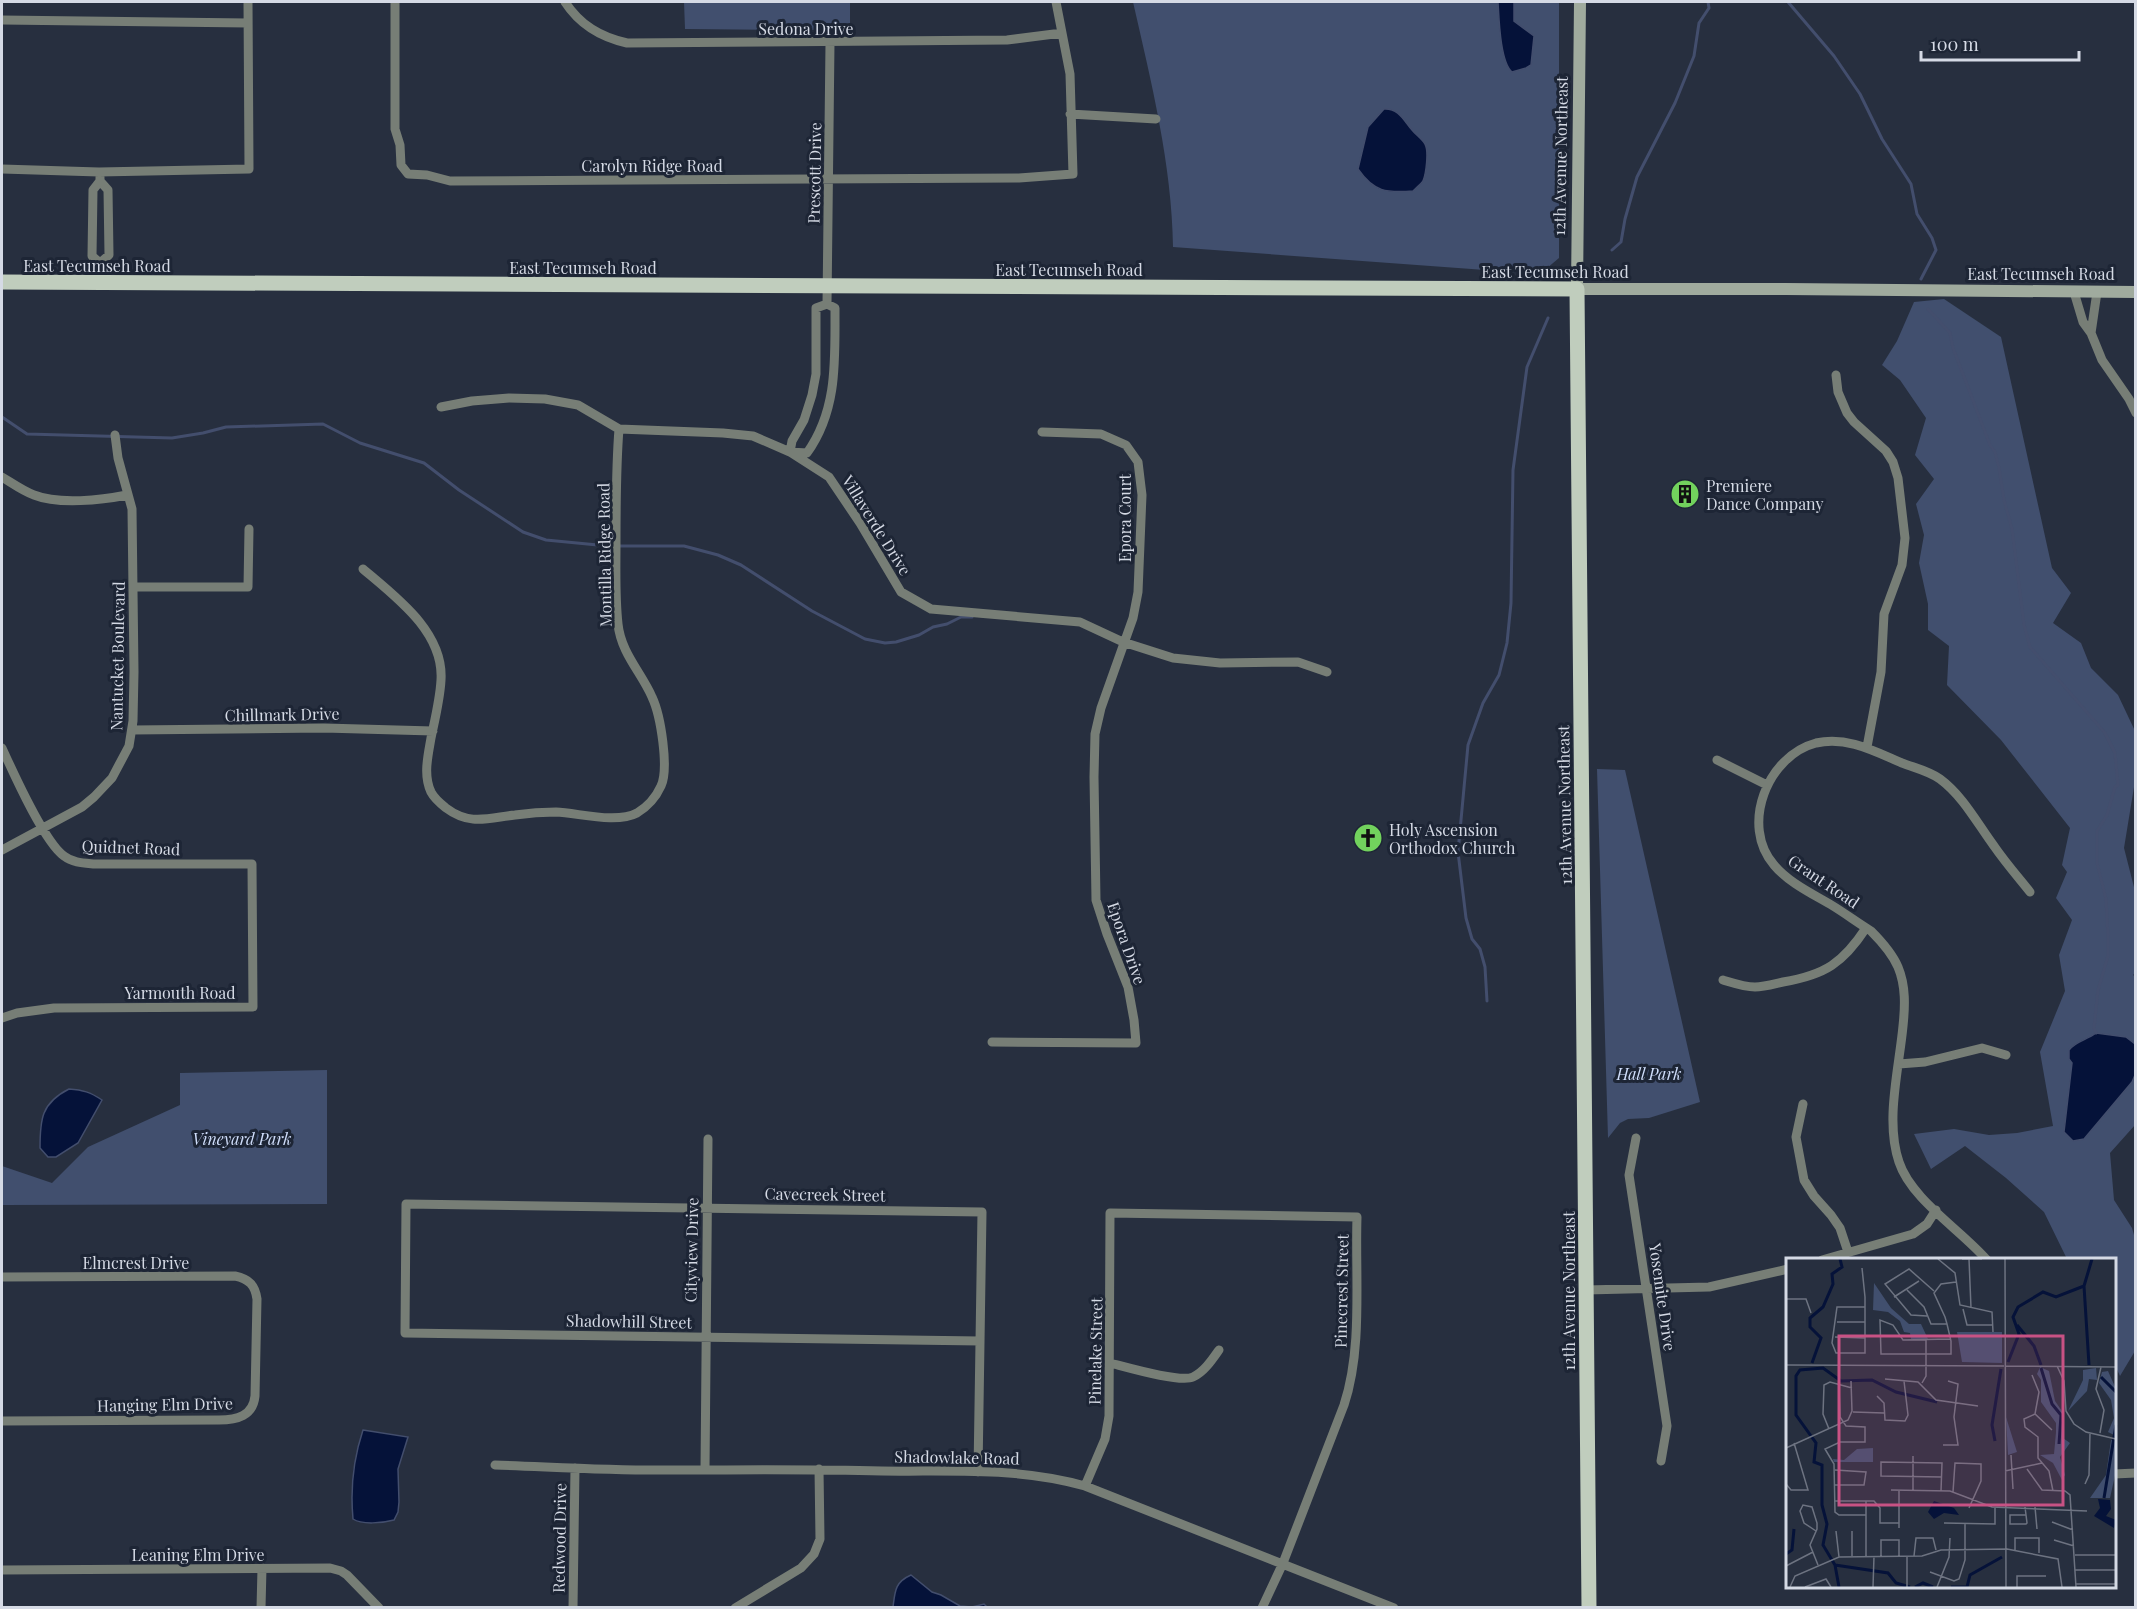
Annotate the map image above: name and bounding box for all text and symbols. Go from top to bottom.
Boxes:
street label: Sedona Drive [758,18,854,39]
scale bar [1921,24,2078,62]
text: 100 m [1930,32,1979,56]
street label: 12th Avenue Northeast [1548,76,1572,236]
street label: Prescott Drive [803,122,825,224]
street label: Carolyn Ridge Road [581,155,723,176]
street label: East Tecumseh Road [23,255,171,276]
street label: East Tecumseh Road [509,257,657,278]
street label: East Tecumseh Road [995,259,1143,280]
street label: East Tecumseh Road [1481,261,1629,282]
street label: East Tecumseh Road [1967,263,2115,284]
street label: Villaverde Drive [837,470,916,579]
street label: Epora Court [1114,473,1135,562]
place label: Premiere Dance Company [1706,475,1824,514]
building icon: Premiere Dance Company [1669,478,1701,510]
street label: Montilla Ridge Road [592,483,616,627]
street label: Nantucket Boulevard [105,581,129,731]
street label: Chillmark Drive [224,702,340,726]
street label: 12th Avenue Northeast [1552,725,1576,885]
place label: Holy Ascension Orthodox Church [1389,819,1516,858]
church icon: Holy Ascension Orthodox Church [1352,822,1384,854]
street label: Quidnet Road [81,835,181,859]
street label: Grant Road [1784,849,1864,913]
street label: Epora Drive [1103,899,1151,987]
street label: Yarmouth Road [123,982,236,1003]
park label: Hall Park [1615,1063,1682,1084]
park label: Vineyard Park [192,1128,292,1149]
street label: Cavecreek Street [764,1182,886,1206]
street label: Cityview Drive [680,1197,702,1303]
street label: 12th Avenue Northeast [1558,1211,1579,1371]
street label: Pinecrest Street [1330,1234,1352,1348]
street label: Yosemite Drive [1645,1241,1681,1352]
street label: Elmcrest Drive [83,1252,189,1273]
inset map [1786,1258,2116,1588]
street label: Pinelake Street [1084,1297,1106,1405]
street label: Shadowhill Street [566,1309,693,1333]
street label: Hanging Elm Drive [97,1392,233,1416]
street label: Shadowlake Road [894,1445,1020,1469]
street label: Redwood Drive [548,1483,570,1593]
street label: Leaning Elm Drive [131,1544,265,1565]

